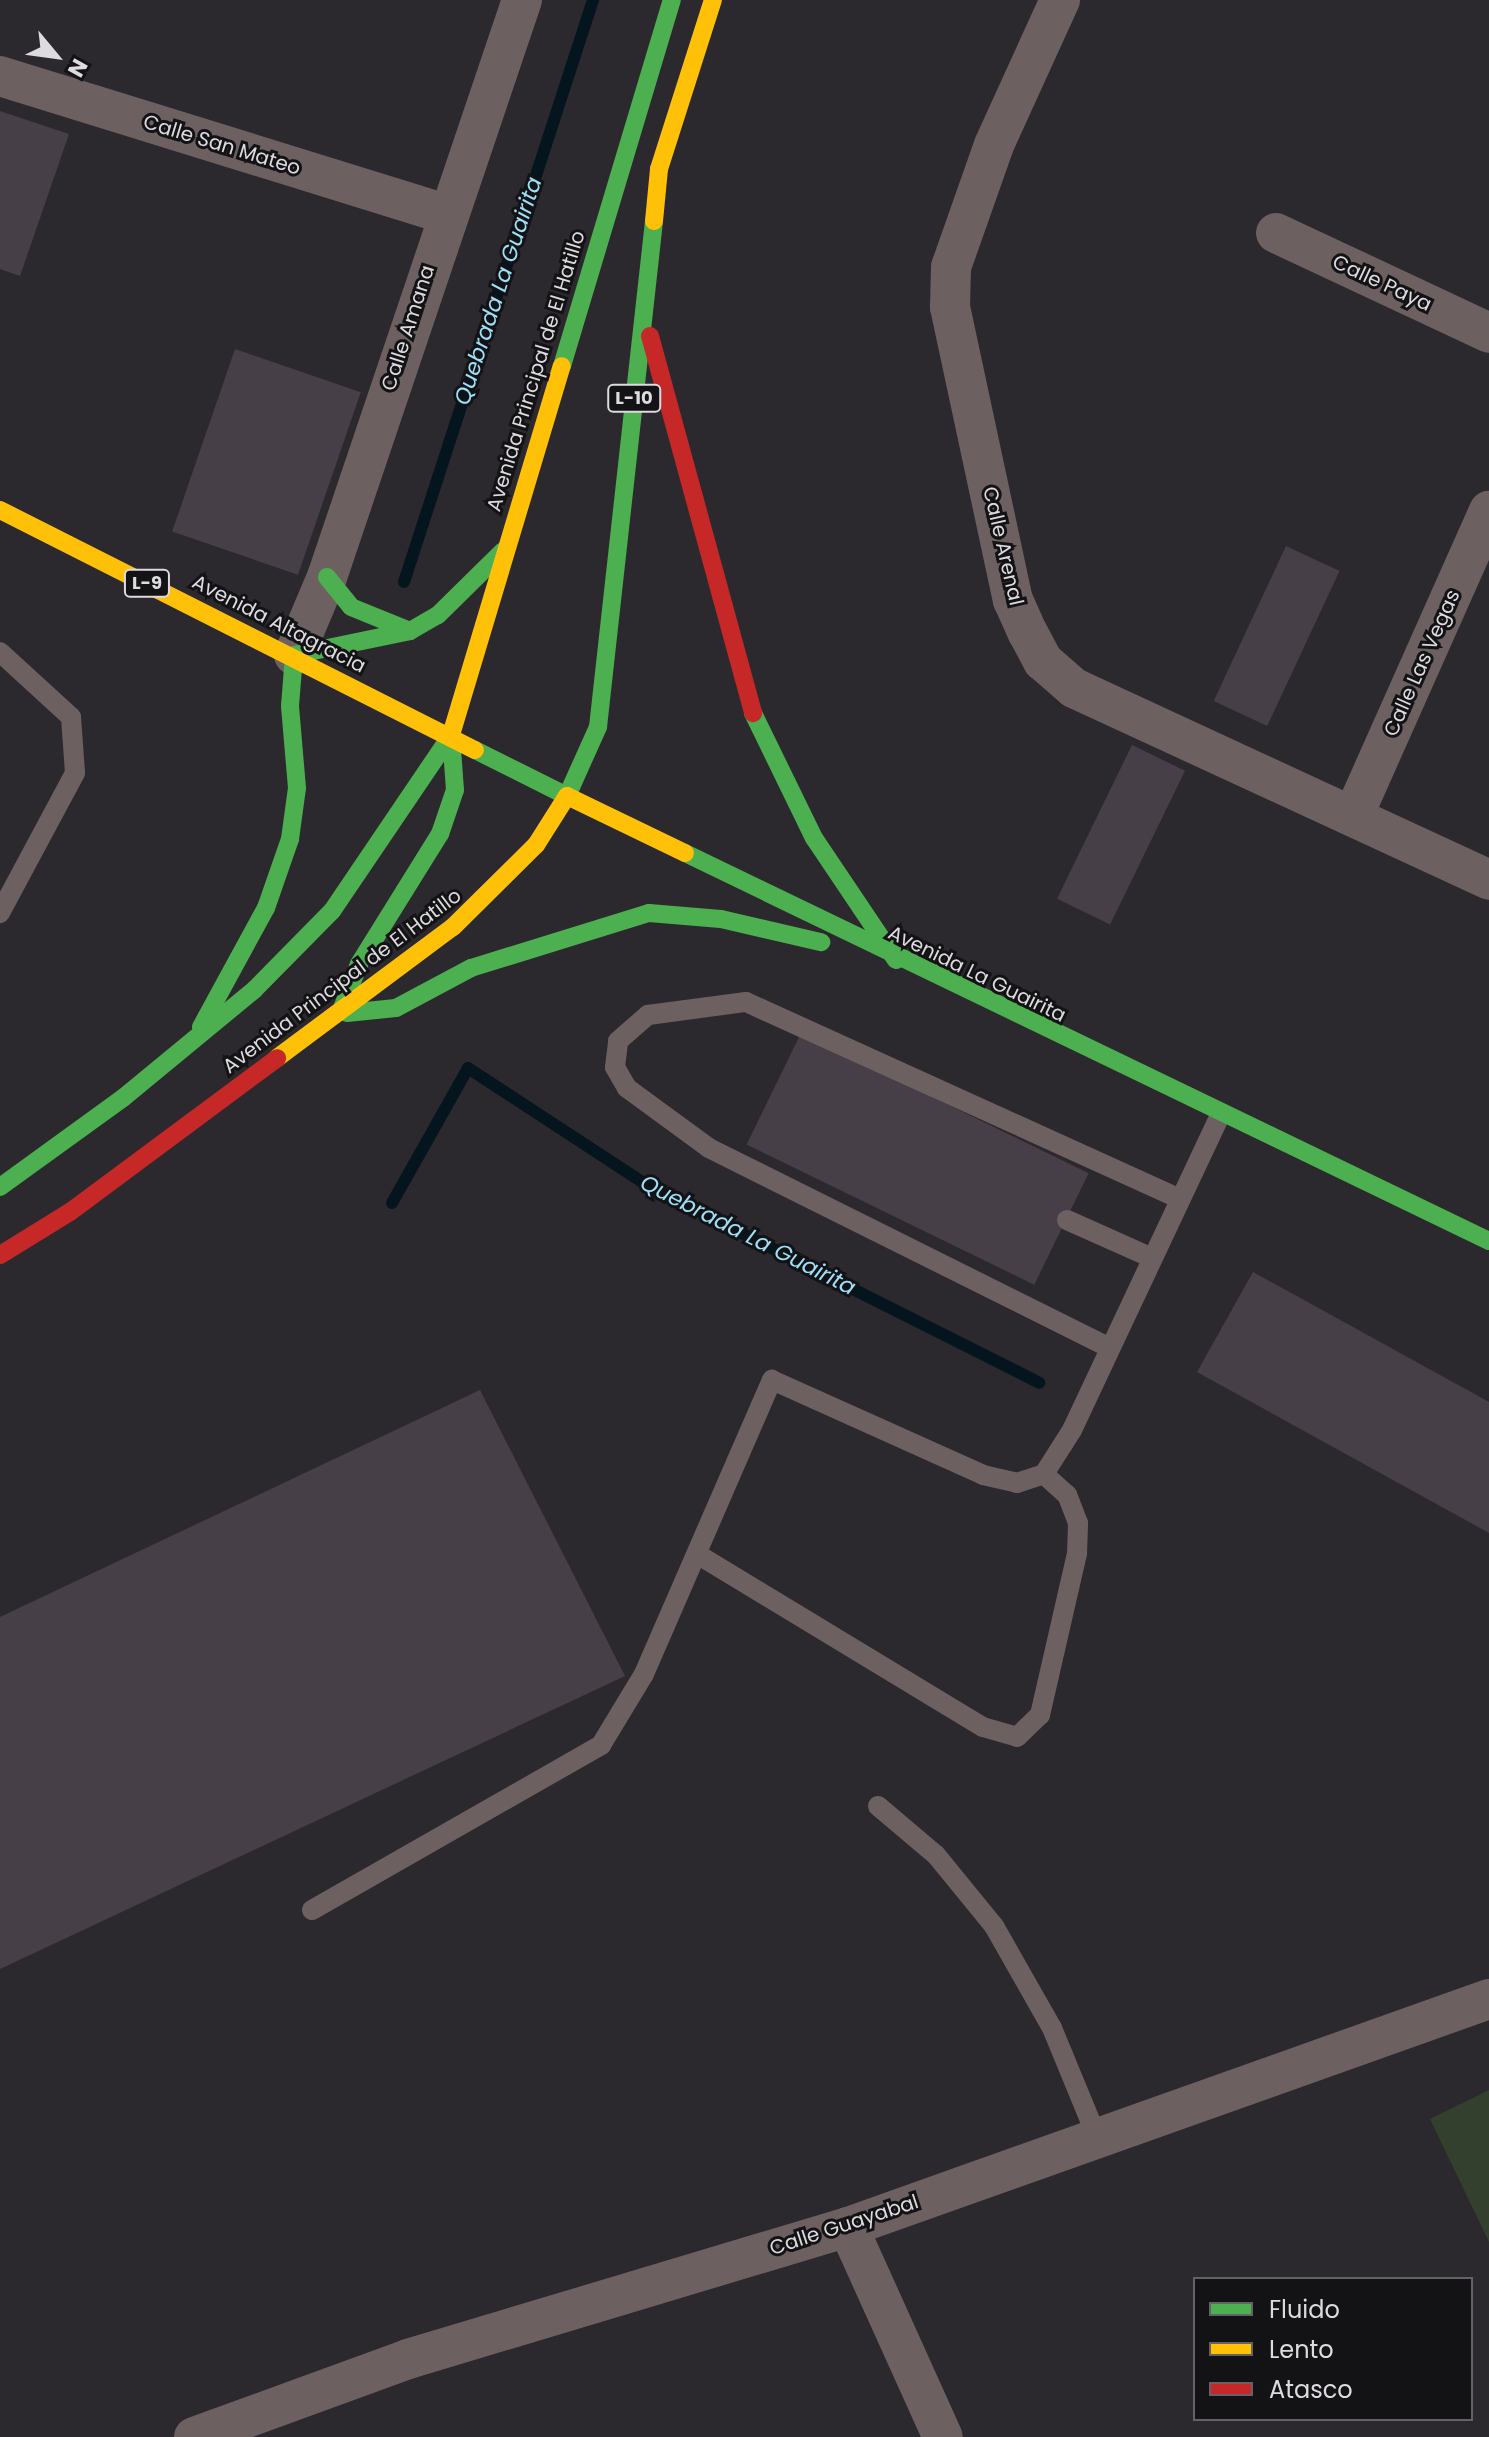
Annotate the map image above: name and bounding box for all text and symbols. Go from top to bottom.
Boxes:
north arrow [16,16,96,96]
text: N [60,53,95,83]
street label: Calle San Mateo [140,110,304,180]
water label: Quebrada La Guairita [449,174,547,408]
street label: Avenida Principal de El Hatillo [482,228,590,514]
street label: Calle Paya [1329,250,1435,316]
street label: Calle Amana [376,262,440,394]
road number: L-10 [606,384,662,412]
street label: Calle Arenal [978,484,1028,608]
road number: L-9 [123,569,171,597]
street label: Avenida Altagracia [188,570,370,678]
street label: Calle Las Vegas [1379,586,1465,740]
street label: Avenida Principal de El Hatillo [218,883,466,1079]
street label: Avenida La Guairita [884,921,1070,1027]
water label: Quebrada La Guairita [636,1169,860,1301]
street label: Calle Guayabal [767,2190,921,2260]
legend [1193,2277,1473,2421]
text: Fluido [1269,2293,1340,2326]
text: Lento [1269,2333,1334,2366]
text: Atasco [1269,2373,1353,2406]

